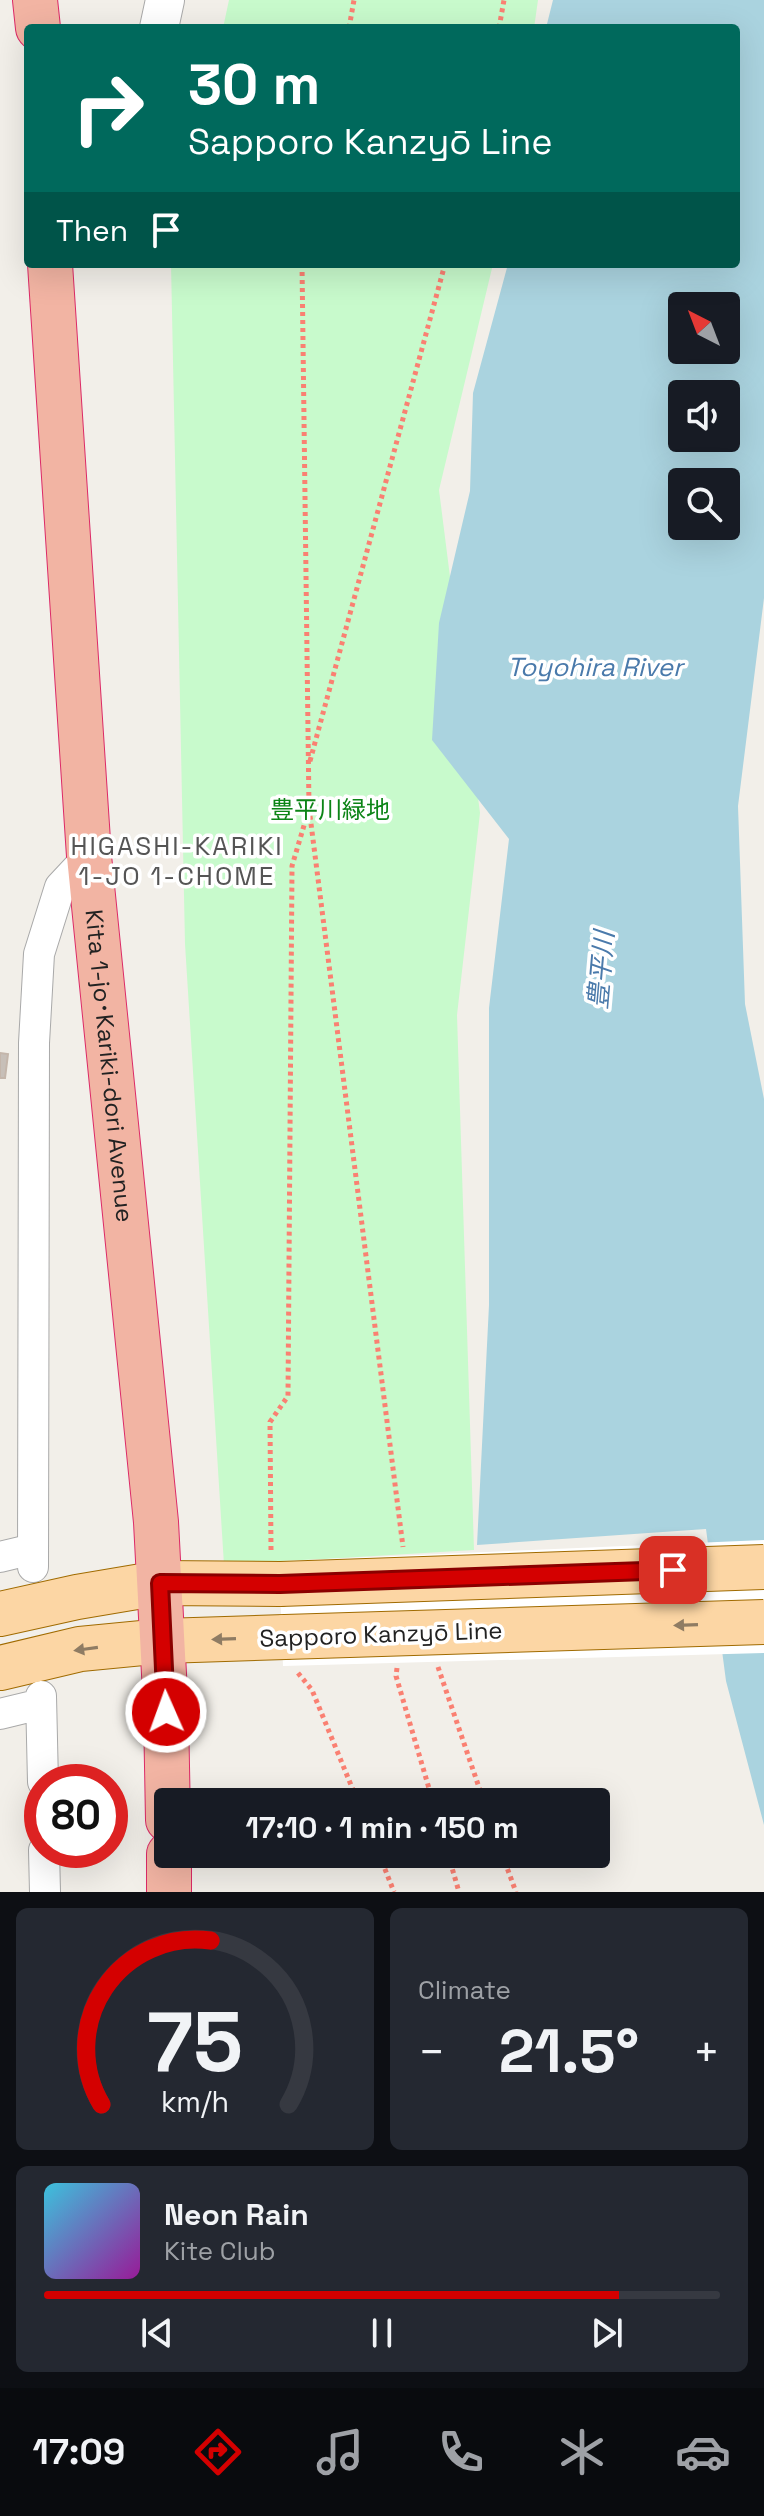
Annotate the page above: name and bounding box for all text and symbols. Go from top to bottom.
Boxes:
text: 30 m [188,49,320,120]
icon: right [56,56,160,160]
text: Sapporo Kanzyō Line [188,119,553,165]
icon: arrive [144,208,188,252]
text: Then [56,211,128,250]
north arrow [668,292,740,364]
map controls [668,292,740,540]
button: sound [668,380,740,452]
button: search [668,468,740,540]
water label: Toyohira River [507,650,686,684]
park label: 豊平川緑地 [270,794,390,825]
district label: HIGASHI-KARIKI 1-JO 1-CHOME [70,829,284,893]
street label: Kita 1-jo･Kariki-dori Avenue [79,908,141,1224]
water label: 豊平川 [581,927,622,1010]
pin [639,1536,707,1604]
icon: arrive [651,1548,695,1592]
street label: Sapporo Kanzyō Line [259,1614,503,1654]
one-way arrow [673,1618,698,1631]
one-way arrow [211,1632,236,1645]
one-way arrow [73,1643,98,1656]
position arrow [124,1670,208,1754]
speed limit sign: 80 [24,1764,128,1868]
text: 17:10 · 1 min · 150 m [245,1808,519,1847]
text: Climate [418,1973,511,2007]
text: 75 [147,1989,243,2095]
text: 21.5° [499,2013,639,2090]
text: − [418,2024,445,2080]
text: + [693,2024,720,2080]
text: km/h [161,2084,229,2120]
text: Neon Rain [164,2195,309,2234]
text: Kite Club [164,2234,276,2268]
icon: previous [135,2311,179,2355]
icon: pause [360,2311,404,2355]
icon: next [585,2311,629,2355]
icon: directions [190,2424,246,2480]
icon: music [312,2424,368,2480]
icon: phone [433,2424,489,2480]
icon: climate [554,2424,610,2480]
icon: car [675,2424,731,2480]
text: 17:09 [33,2429,125,2475]

